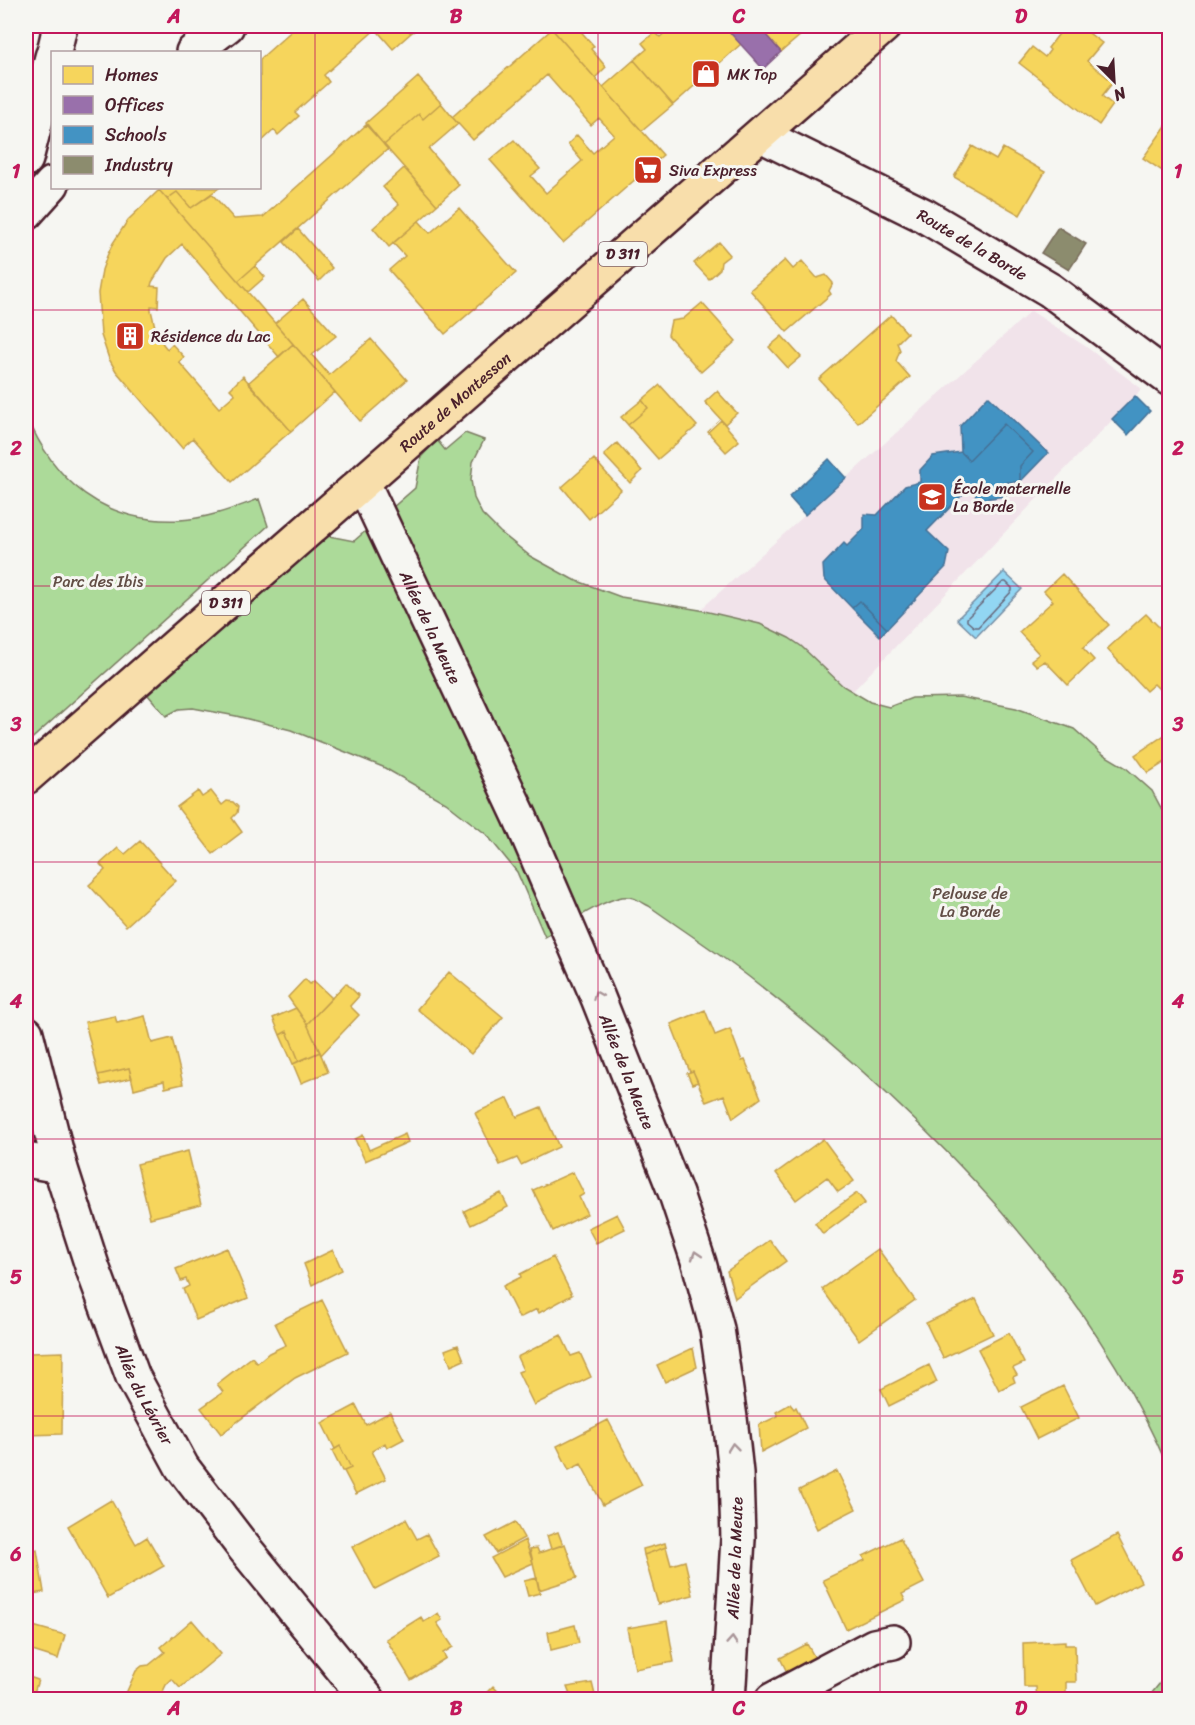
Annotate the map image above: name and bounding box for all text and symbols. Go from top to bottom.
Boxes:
text: A [166,0,181,34]
text: B [450,0,463,34]
text: C [732,0,746,34]
text: D [1015,0,1028,34]
legend [51,51,261,189]
north arrow [1084,51,1144,111]
shop icon: MK Top [690,58,722,90]
text: Homes [105,59,159,91]
place label: MK Top [727,60,778,89]
text: N [1108,78,1132,110]
text: Offices [105,89,165,121]
text: Schools [105,119,167,151]
text: Industry [104,149,174,181]
text: 1 [12,154,21,189]
supermarket icon: Siva Express [632,154,664,186]
text: 1 [1174,154,1183,189]
place label: Siva Express [669,156,757,185]
street label: Route de la Borde [912,200,1033,288]
road number: D 311 [599,242,647,266]
building icon: Résidence du Lac [114,320,146,352]
place label: Résidence du Lac [151,322,271,351]
street label: Route de Montesson [392,344,518,459]
text: 2 [9,431,22,466]
text: 2 [1171,431,1184,466]
place label: École maternelle La Borde [953,474,1071,521]
school or university icon: École maternelle La Borde [916,481,948,513]
street label: Allée de la Meute [391,564,470,689]
park label: Parc des Ibis [53,567,144,596]
road number: D 311 [202,591,250,615]
text: 3 [10,707,22,742]
text: 3 [1172,707,1184,742]
park label: Pelouse de La Borde [932,879,1008,926]
text: 4 [9,984,23,1019]
text: 4 [1171,984,1185,1019]
one-way arrow [592,990,604,1001]
street label: Allée de la Meute [591,1008,663,1134]
one-way arrow [691,1250,704,1261]
text: 5 [10,1260,22,1295]
text: 5 [1172,1260,1184,1295]
street label: Allée du Lévrier [107,1338,183,1452]
one-way arrow [727,1442,740,1451]
street label: Allée de la Meute [718,1496,752,1621]
text: 6 [9,1537,22,1572]
text: 6 [1171,1537,1184,1572]
one-way arrow [725,1637,738,1646]
text: A [166,1691,181,1725]
text: B [450,1691,463,1725]
text: C [732,1691,746,1725]
text: D [1015,1691,1028,1725]

